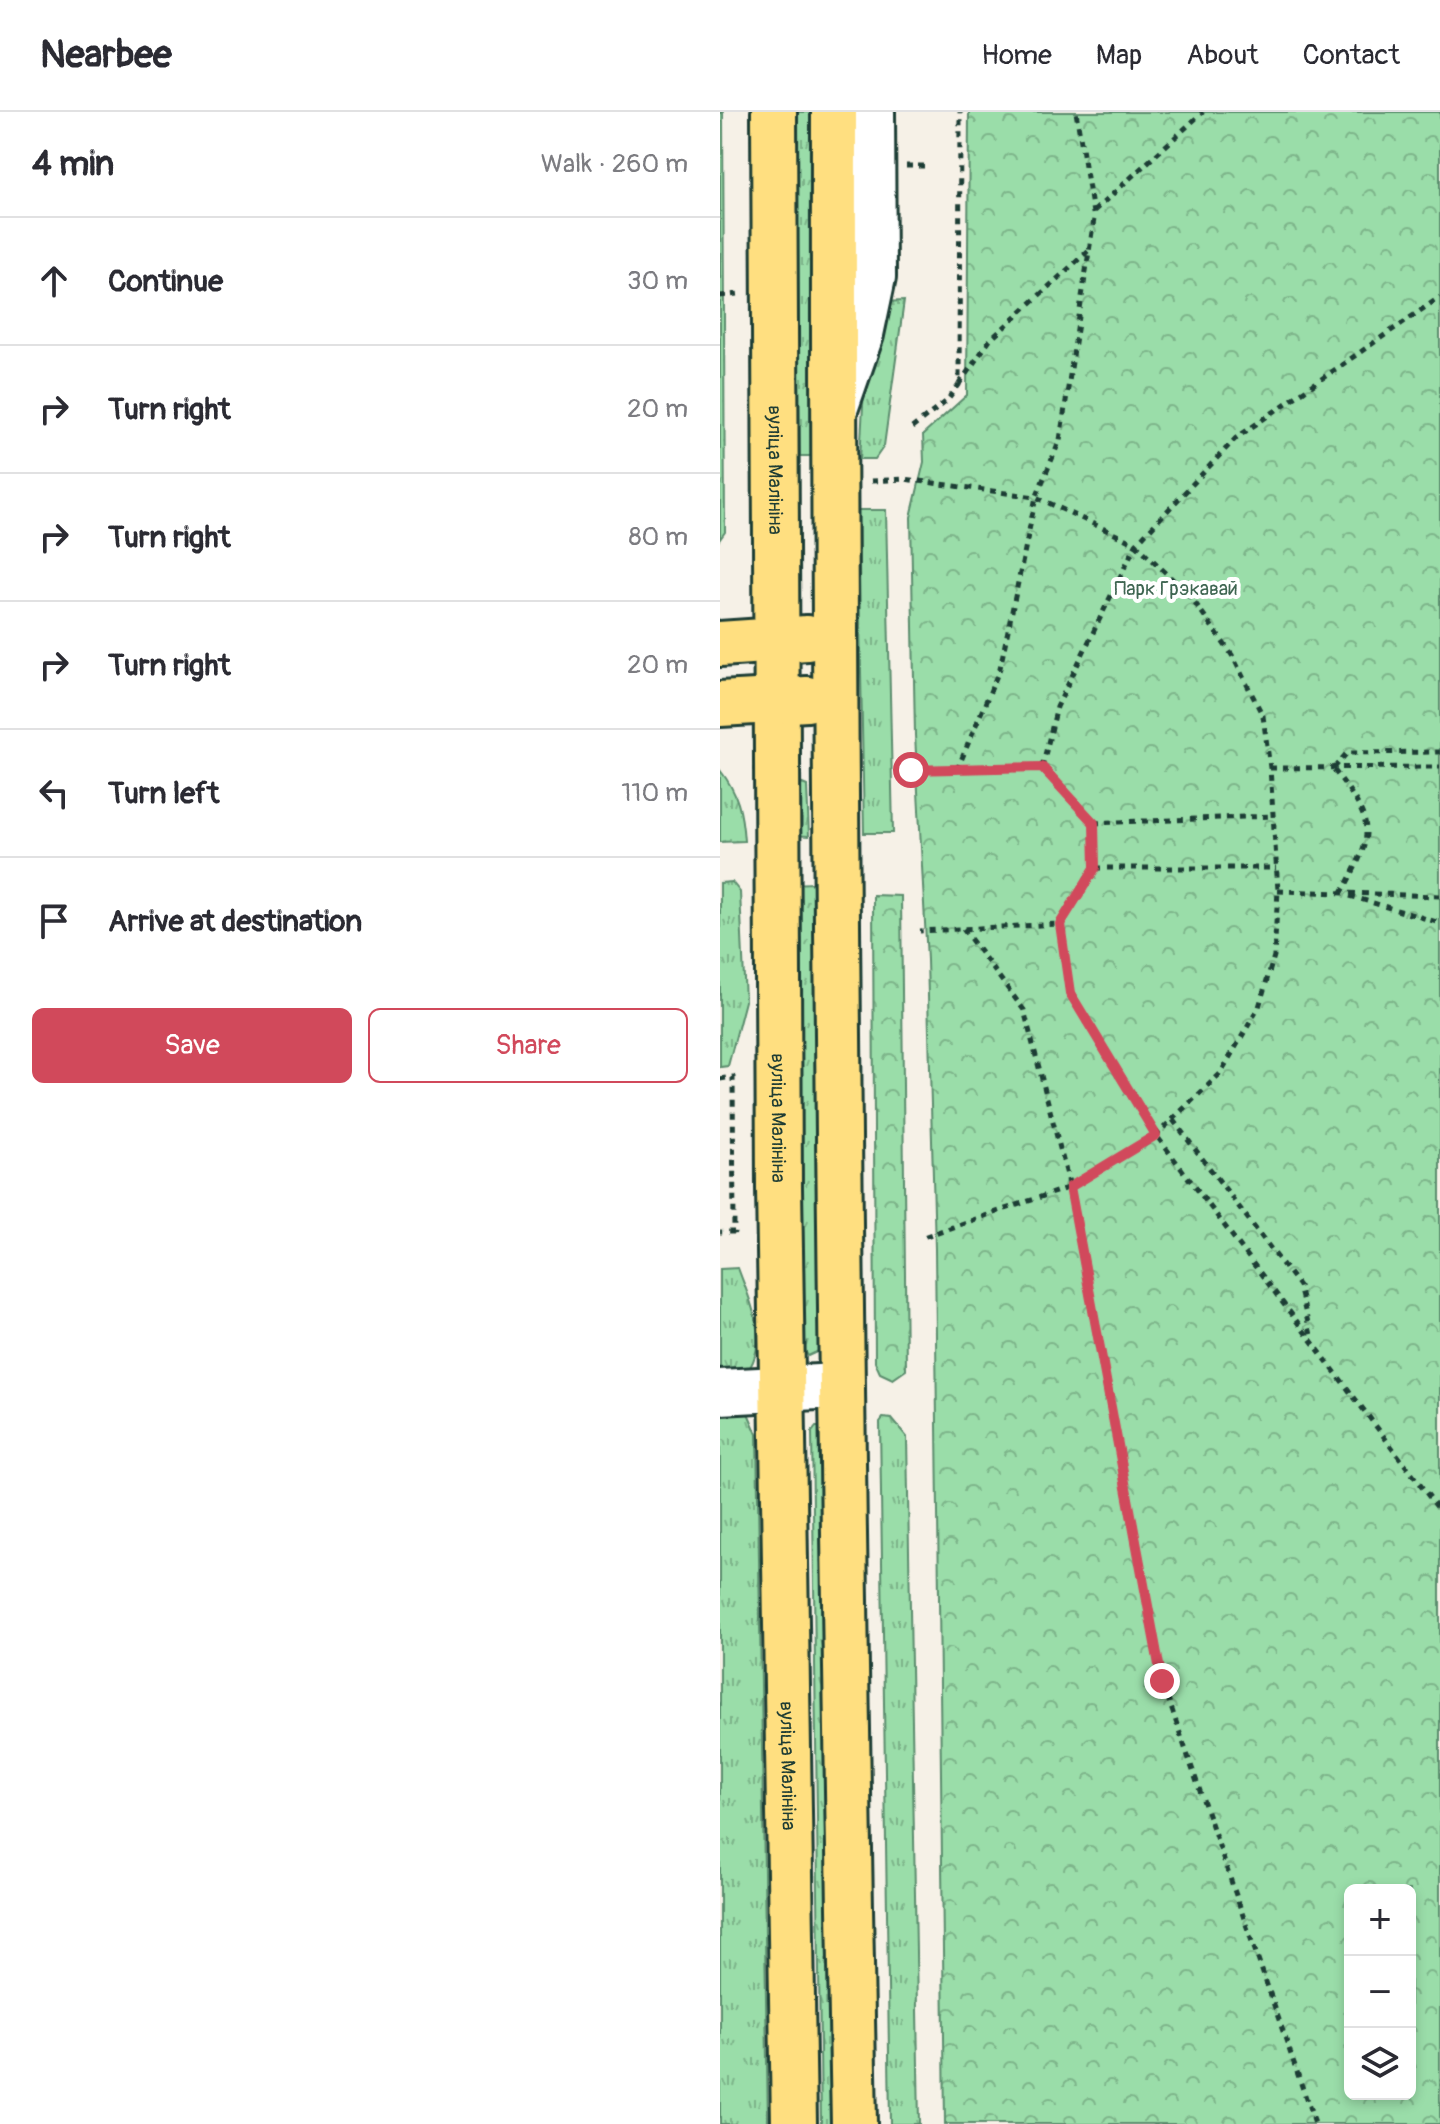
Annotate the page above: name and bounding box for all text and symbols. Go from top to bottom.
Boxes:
text: Nearbee [40,31,172,79]
text: Home [981,38,1052,73]
text: Map [1096,38,1142,73]
text: About [1186,38,1259,73]
text: Contact [1303,38,1400,73]
text: 4 min [32,143,114,186]
text: Walk · 260 m [541,148,688,180]
icon: ahead [32,259,76,303]
text: Continue [108,263,223,300]
text: 30 m [627,265,688,297]
icon: right [32,387,76,431]
text: Turn right [108,391,231,428]
text: 20 m [627,393,688,425]
street label: вуліца Малініна [763,405,788,535]
icon: right [32,515,76,559]
text: Turn right [108,519,231,556]
text: 80 m [628,521,688,553]
park label: Парк Грэкавай [1114,576,1238,601]
icon: right [32,643,76,687]
text: Turn right [108,647,231,684]
text: 20 m [627,649,688,681]
route start [893,752,929,788]
icon: left [32,771,76,815]
text: Turn left [108,775,219,812]
text: 110 m [621,777,688,809]
icon: arrive [32,899,76,943]
text: Arrive at destination [108,903,362,940]
button: Save [32,1008,352,1083]
button: Share [368,1008,688,1083]
street label: вуліца Малініна [766,1053,791,1183]
route end [1144,1663,1180,1699]
street label: вуліца Малініна [775,1701,802,1831]
map controls [1344,1884,1416,2100]
button: + [1344,1884,1416,1956]
button: − [1344,1956,1416,2028]
button: layers [1344,2028,1416,2100]

